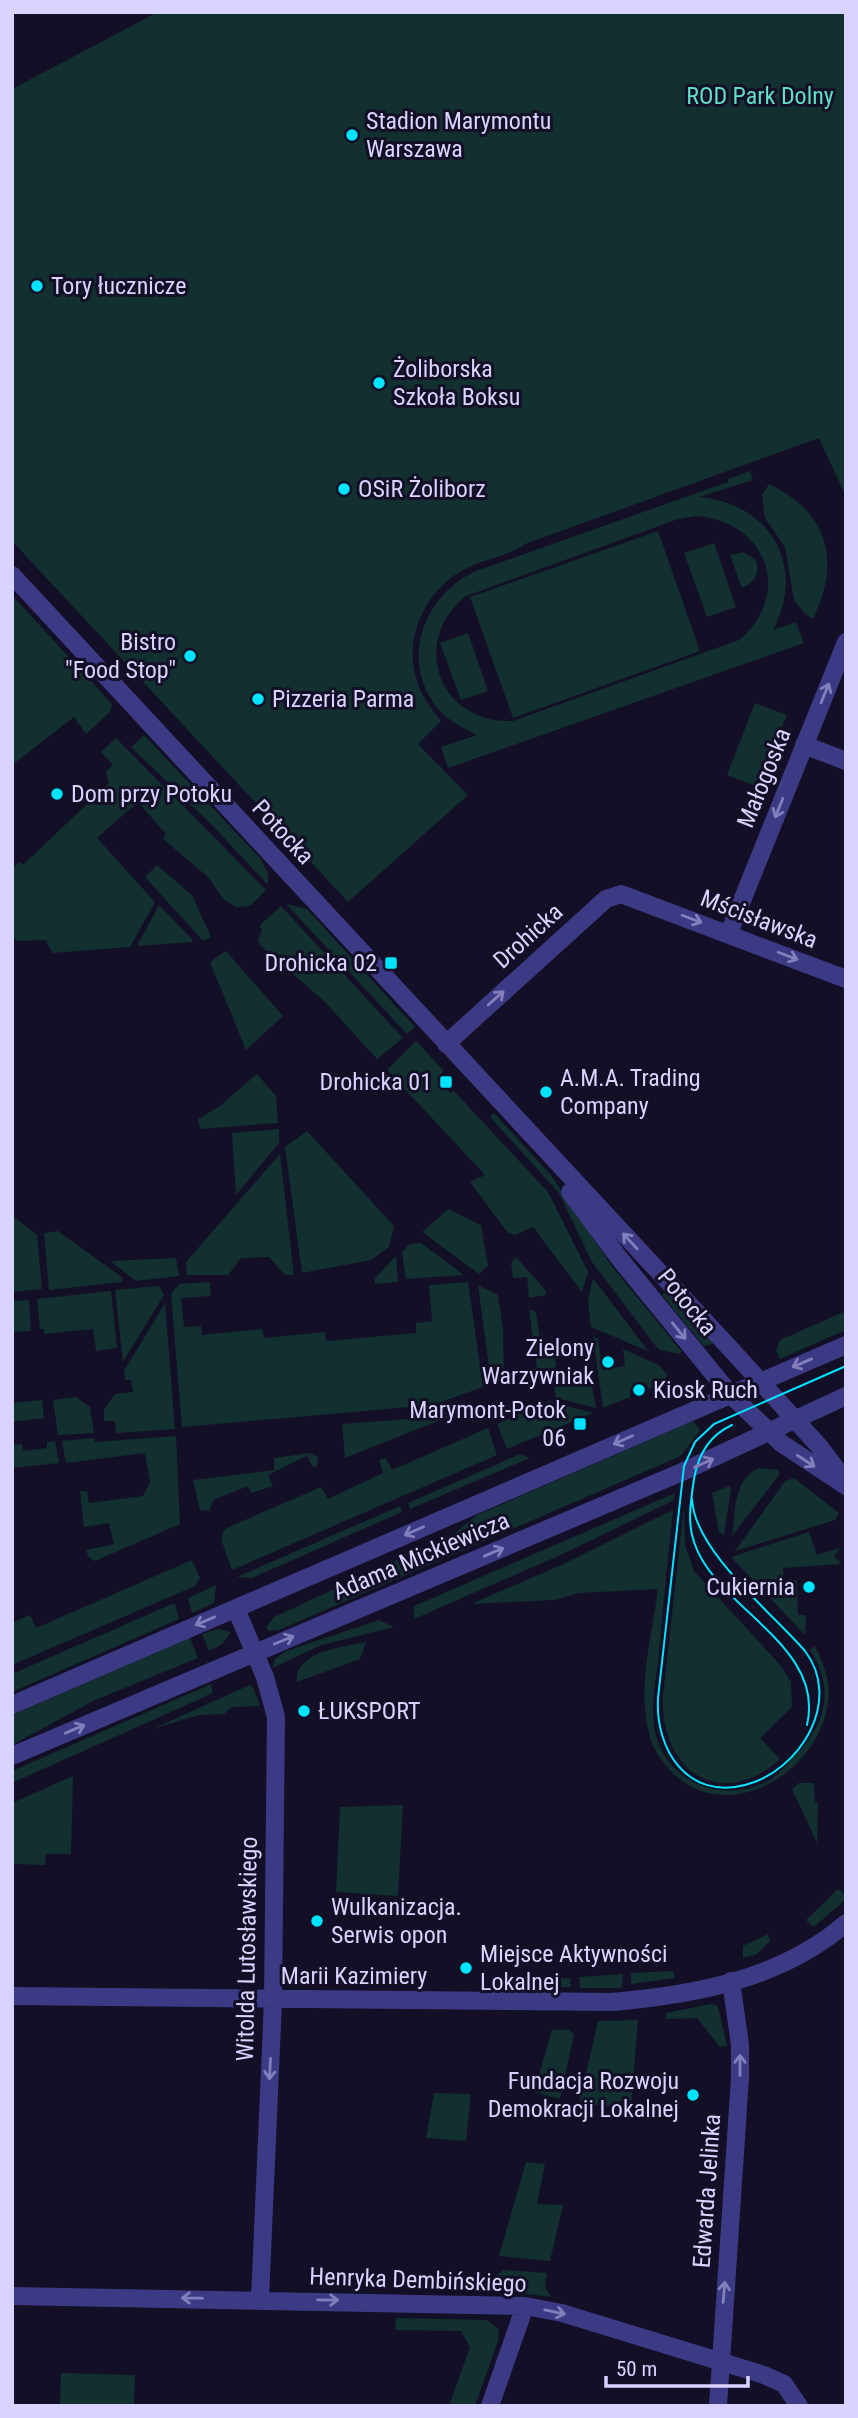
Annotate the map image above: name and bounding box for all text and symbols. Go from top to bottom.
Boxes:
park label: ROD Park Dolny [686,82,834,110]
place label: Stadion Marymontu Warszawa [366,107,551,163]
marker: Stadion Marymontu Warszawa [344,127,360,143]
place label: Tory łucznicze [51,272,186,300]
marker: Tory łucznicze [29,278,45,294]
place label: Żoliborska Szkoła Boksu [393,355,520,411]
marker: Żoliborska Szkoła Boksu [371,375,387,391]
place label: OSiR Żoliborz [358,475,486,503]
marker: OSiR Żoliborz [336,481,352,497]
place label: Bistro "Food Stop" [65,628,176,684]
marker: Bistro "Food Stop" [182,648,198,664]
one-way arrow [819,683,832,705]
place label: Pizzeria Parma [272,685,414,713]
marker: Pizzeria Parma [250,691,266,707]
street label: Małogoska [731,724,797,832]
place label: Dom przy Potoku [71,780,232,808]
marker: Dom przy Potoku [49,786,65,802]
street label: Potocka [246,794,320,870]
one-way arrow [771,797,784,819]
street label: Mścisławska [697,884,821,954]
street label: Drohicka [488,898,568,974]
one-way arrow [681,914,703,926]
place label: Drohicka 02 [264,949,377,977]
one-way arrow [776,950,798,963]
marker: Drohicka 02 [383,955,399,971]
one-way arrow [487,990,505,1006]
place label: A.M.A. Trading Company [560,1064,701,1120]
place label: Drohicka 01 [319,1068,432,1096]
marker: Drohicka 01 [438,1074,454,1090]
marker: A.M.A. Trading Company [538,1084,554,1100]
one-way arrow [621,1233,638,1250]
street label: Potocka [652,1263,722,1341]
one-way arrow [671,1322,687,1340]
place label: Zielony Warzywniak [482,1334,594,1390]
marker: Zielony Warzywniak [600,1354,616,1370]
one-way arrow [792,1358,814,1371]
place label: Kiosk Ruch [653,1376,758,1404]
marker: Kiosk Ruch [631,1382,647,1398]
place label: Marymont-Potok 06 [409,1396,566,1452]
marker: Marymont-Potok 06 [572,1416,588,1432]
one-way arrow [613,1434,634,1447]
one-way arrow [796,1454,816,1468]
one-way arrow [692,1456,714,1469]
street label: Adama Mickiewicza [329,1506,513,1606]
one-way arrow [404,1525,426,1538]
one-way arrow [483,1545,505,1558]
place label: Cukiernia [706,1573,795,1601]
marker: Cukiernia [801,1579,817,1595]
one-way arrow [195,1616,217,1629]
one-way arrow [273,1632,295,1645]
place label: ŁUKSPORT [318,1697,420,1725]
marker: ŁUKSPORT [296,1703,312,1719]
one-way arrow [64,1722,85,1735]
street label: Witolda Lutosławskiego [231,1836,263,2062]
place label: Wulkanizacja. Serwis opon [331,1893,462,1949]
marker: Wulkanizacja. Serwis opon [309,1913,325,1929]
place label: Miejsce Aktywności Lokalnej [480,1940,668,1996]
marker: Miejsce Aktywności Lokalnej [458,1960,474,1976]
street label: Marii Kazimiery [281,1962,427,1990]
one-way arrow [733,2054,747,2077]
one-way arrow [263,2057,276,2080]
place label: Fundacja Rozwoju Demokracji Lokalnej [488,2067,679,2123]
marker: Fundacja Rozwoju Demokracji Lokalnej [685,2087,701,2103]
street label: Edwarda Jelinka [688,2113,726,2269]
street label: Henryka Dembińskiego [309,2262,527,2298]
one-way arrow [718,2282,731,2304]
one-way arrow [180,2291,203,2305]
one-way arrow [316,2294,339,2307]
one-way arrow [543,2305,566,2319]
scale bar [606,2344,748,2388]
text: 50 m [616,2357,657,2381]

